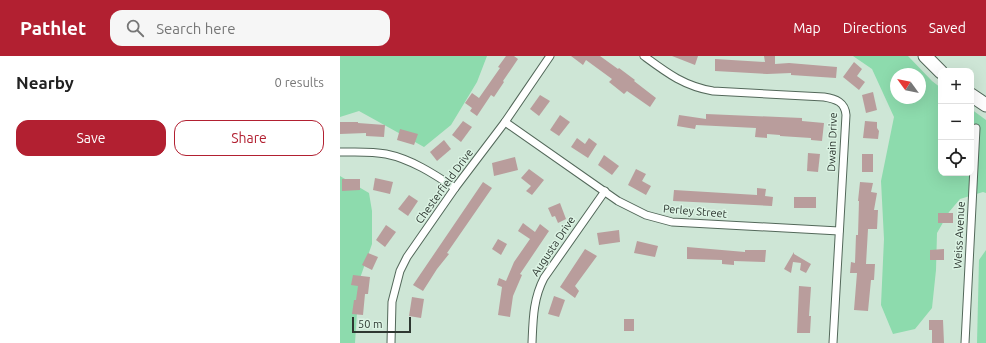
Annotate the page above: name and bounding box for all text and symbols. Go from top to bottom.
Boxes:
search box [110,10,390,46]
text: Pathlet [20,17,86,39]
icon: search [124,17,146,39]
text: Search here [156,20,236,37]
text: Map [793,20,821,36]
text: Directions [843,20,907,36]
text: Saved [929,20,966,36]
north arrow [890,68,926,104]
map controls [938,68,974,176]
button: + [938,68,974,104]
text: Nearby [16,73,74,92]
text: 0 results [274,75,324,89]
button: − [938,104,974,140]
street label: Dwain Drive [825,112,839,172]
button: Save [16,120,166,156]
button: Share [174,120,324,156]
button: locate [938,140,974,176]
street label: Chesterfield Drive [413,146,475,226]
street label: Weiss Avenue [951,201,967,269]
street label: Perley Street [663,202,728,220]
street label: Augusta Drive [529,214,577,278]
scale bar [352,315,411,334]
text: 50 m [358,318,382,330]

